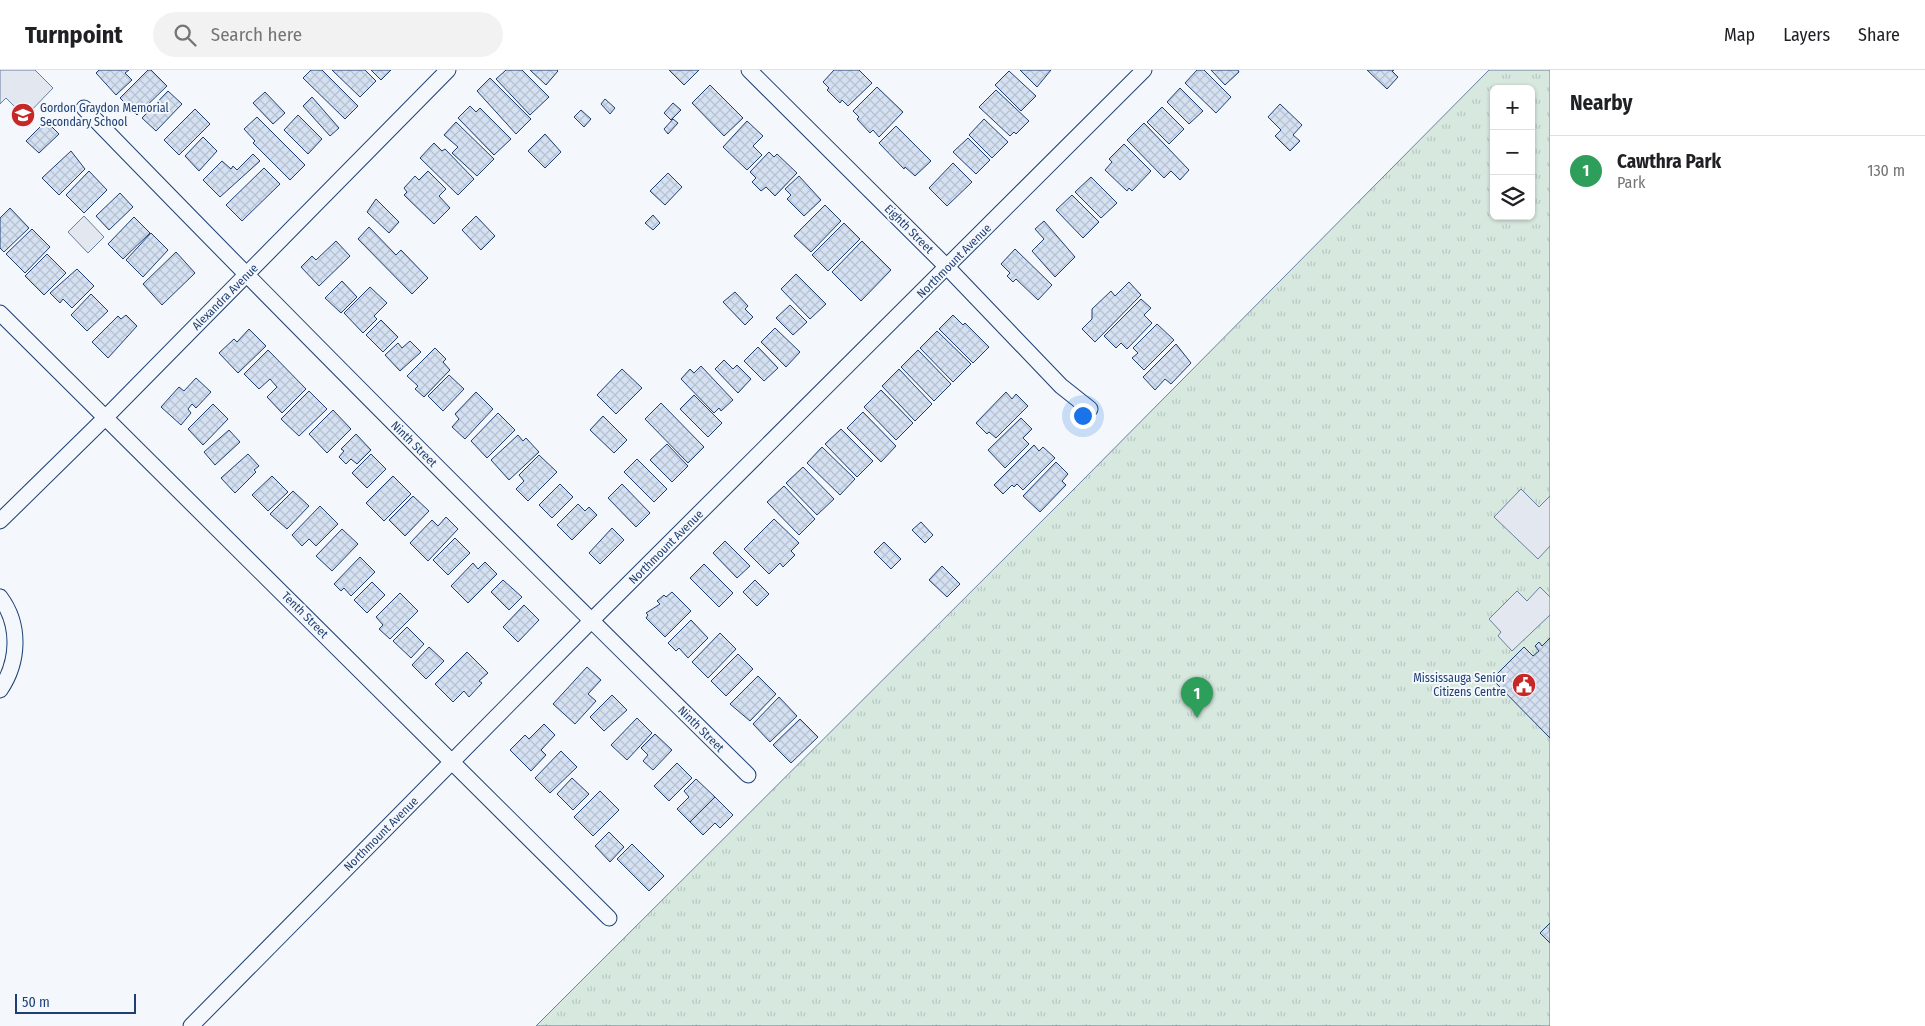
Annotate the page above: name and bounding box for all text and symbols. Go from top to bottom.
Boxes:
search box [153,12,503,57]
text: Turnpoint [25,21,123,49]
icon: search [171,21,199,49]
text: Search here [211,23,302,46]
text: Map [1724,24,1755,46]
text: Layers [1783,24,1830,46]
text: Share [1858,24,1900,46]
map controls [1490,85,1535,220]
button: + [1490,85,1535,130]
text: Nearby [1570,90,1632,116]
place label: Gordon Graydon Memorial Secondary School [40,101,169,129]
school or university icon: Gordon Graydon Memorial Secondary School [10,102,36,128]
button: − [1490,130,1535,175]
text: Cawthra Park [1617,150,1721,173]
text: 1 [1583,161,1589,180]
text: 130 m [1867,161,1905,180]
text: Park [1617,173,1645,192]
button: layers [1490,175,1535,220]
street label: Eighth Street [882,202,936,256]
street label: Northmount Avenue [914,221,994,301]
street label: Alexandra Avenue [189,261,261,333]
your location [1070,403,1096,429]
street label: Ninth Street [388,418,440,470]
street label: Northmount Avenue [626,507,706,587]
street label: Tenth Street [279,589,331,641]
place label: Mississauga Senior Citizens Centre [1413,671,1507,699]
public building icon: Mississauga Senior Citizens Centre [1511,672,1537,698]
pin: 1 [1181,677,1213,718]
street label: Ninth Street [675,703,727,755]
street label: Northmount Avenue [341,794,421,874]
scale bar [15,991,136,1014]
text: 50 m [22,994,50,1011]

